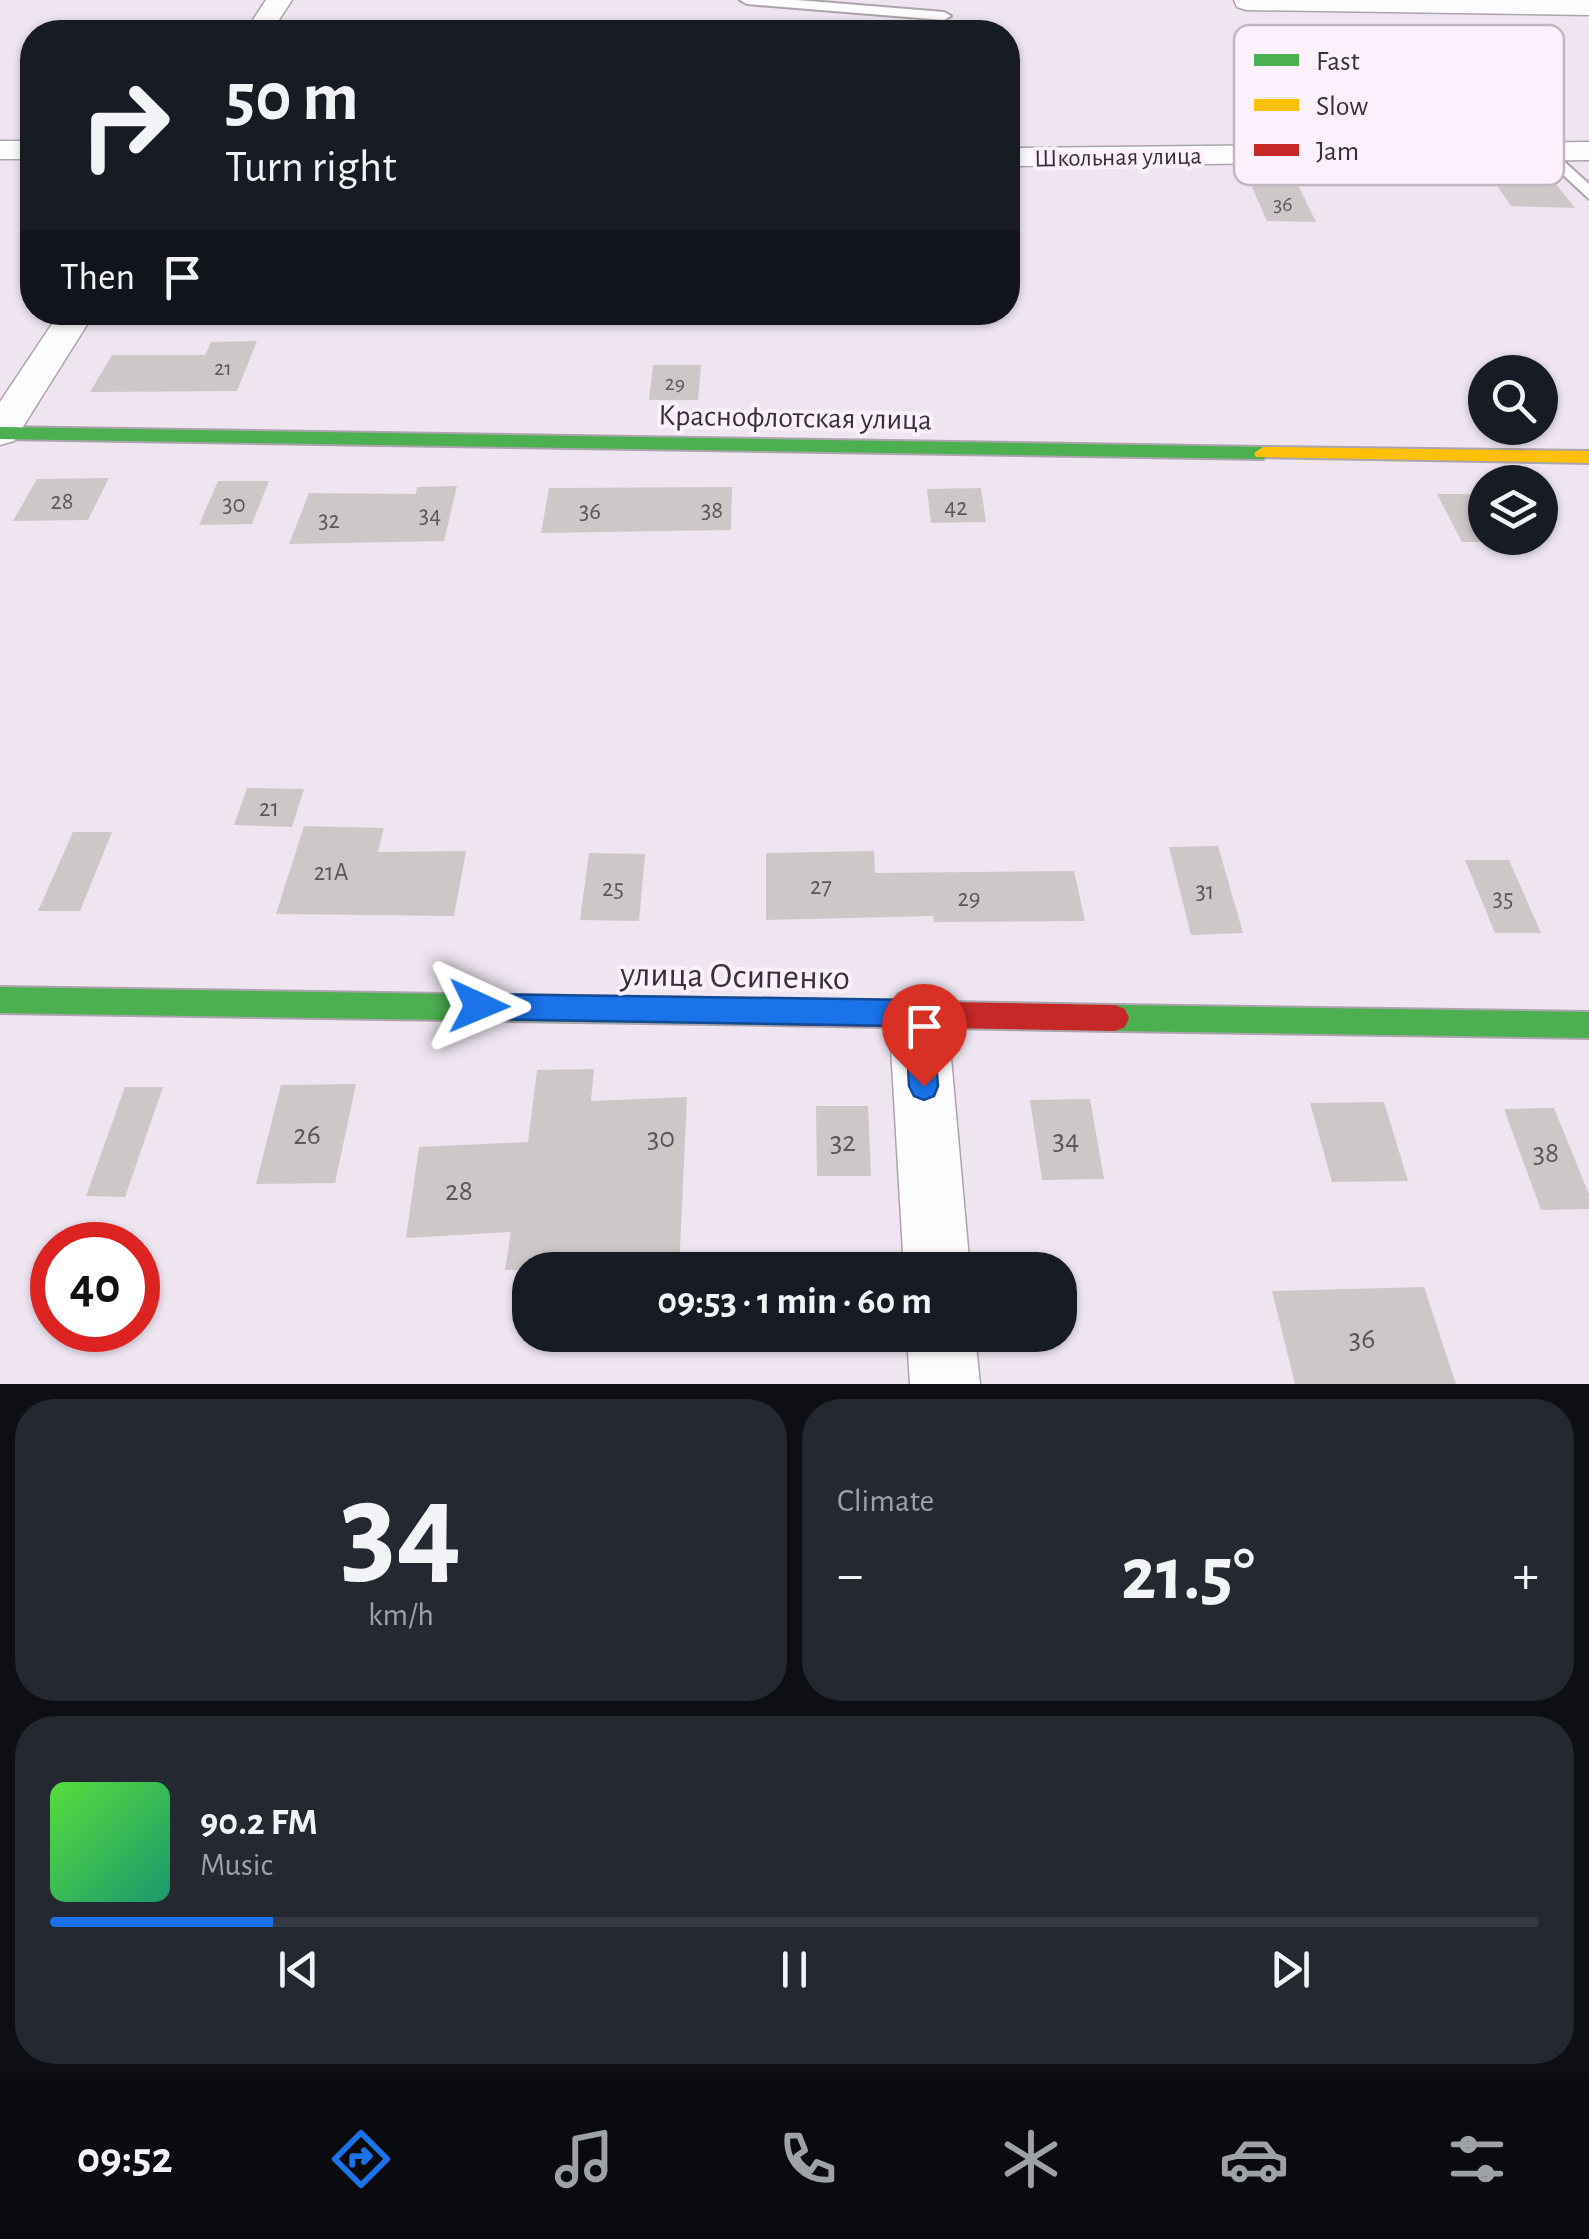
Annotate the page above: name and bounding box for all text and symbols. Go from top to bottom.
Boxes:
legend [1234,25,1564,185]
text: Fast [1316,48,1360,76]
icon: right [60,60,190,190]
text: 50 m [225,63,359,133]
text: Slow [1316,93,1368,121]
text: Jam [1316,138,1359,166]
street label: Школьная улица [1034,144,1202,171]
text: Turn right [225,145,397,190]
house number: 36 [1273,193,1293,215]
icon: arrive [155,250,210,305]
text: Then [60,259,135,297]
map controls [1468,355,1558,555]
button: search [1468,355,1558,445]
house number: 21 [214,357,232,379]
house number: 29 [665,372,685,394]
street label: Краснофлотская улица [658,401,932,435]
button: layers [1468,465,1558,555]
house number: 28 [50,489,74,514]
house number: 30 [222,492,246,517]
house number: 42 [944,495,968,520]
house number: 38 [701,498,723,523]
house number: 36 [579,499,601,524]
house number: 34 [419,503,441,528]
house number: 32 [318,508,340,533]
house number: 21 [259,796,279,821]
house number: 21А [314,860,349,885]
house number: 27 [810,874,832,899]
house number: 25 [602,876,624,901]
house number: 31 [1196,879,1214,904]
house number: 29 [957,886,981,911]
house number: 35 [1493,886,1513,911]
position arrow [427,954,531,1058]
street label: улица Осипенко [619,957,850,996]
pin [882,984,967,1087]
icon: arrive [897,999,952,1054]
house number: 26 [293,1120,321,1150]
house number: 30 [647,1123,675,1153]
house number: 34 [1053,1125,1079,1155]
house number: 32 [830,1127,856,1157]
house number: 38 [1533,1138,1559,1168]
house number: 28 [445,1176,473,1206]
speed limit sign: 40 [30,1222,160,1352]
text: 09:53 · 1 min · 60 m [657,1283,932,1321]
house number: 36 [1349,1324,1375,1354]
text: 34 [340,1466,462,1596]
text: Climate [837,1485,934,1517]
text: 21.5° [1121,1538,1255,1613]
text: − [837,1548,863,1603]
text: + [1513,1548,1539,1603]
text: km/h [368,1599,434,1631]
text: 90.2 FM [200,1804,318,1842]
text: Music [200,1849,273,1881]
icon: previous [271,1942,326,1997]
icon: pause [767,1942,822,1997]
icon: next [1263,1942,1318,1997]
icon: directions [326,2124,396,2194]
icon: music [549,2124,619,2194]
icon: phone [773,2124,843,2194]
icon: climate [996,2124,1066,2194]
icon: car [1219,2124,1289,2194]
icon: filters [1442,2124,1512,2194]
text: 09:52 [77,2136,173,2181]

